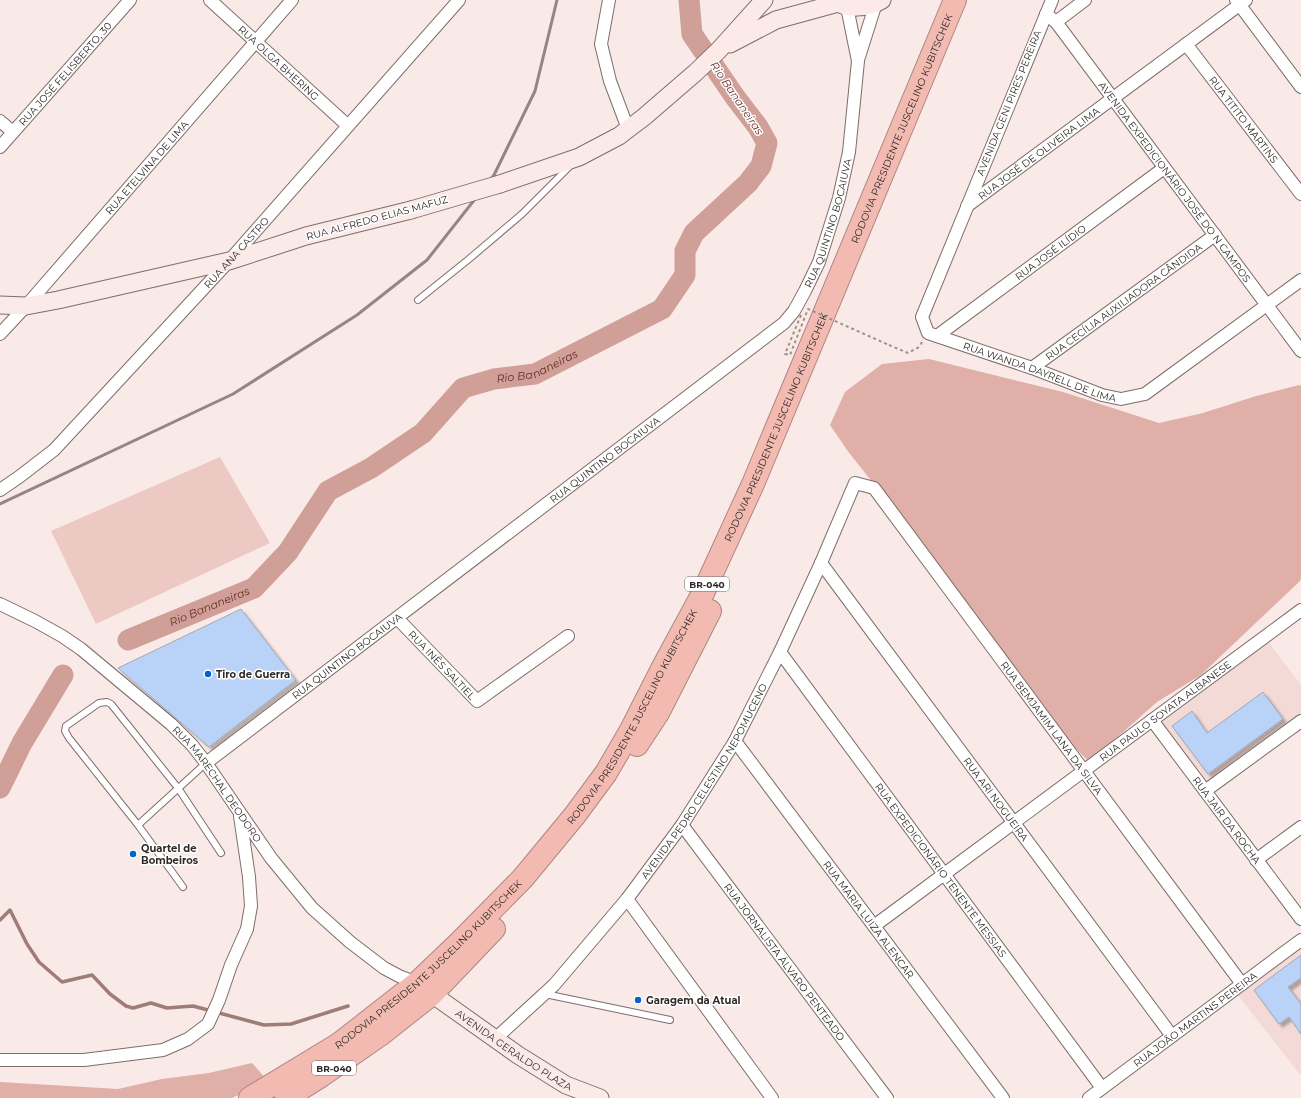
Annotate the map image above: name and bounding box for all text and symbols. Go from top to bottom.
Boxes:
street label: RODOVIA PRESIDENTE JUSCELINO KUBITSCHEK [848,11,955,245]
street label: RUA JOSÉ FELISBERTO, 30 [16,19,114,128]
street label: RUA OLGA BHERING [236,22,322,103]
street label: AVENIDA GENI PIRES PEREIRA [974,28,1044,178]
water label: Rio Bananeiras [707,59,767,138]
street label: RUA TITITO MARTINS [1206,73,1281,165]
street label: AVENIDA EXPEDICIONÁRIO JOSÉ DO N CAMPOS [1096,79,1254,285]
street label: RUA JOSÉ DE OLIVEIRA LIMA [975,104,1103,202]
street label: RUA ETELVINA DE LIMA [102,117,192,217]
street label: RUA QUINTINO BOCAIUVA [801,156,854,290]
street label: RUA ALFREDO ELIAS MAFUZ [305,193,450,243]
street label: RUA ANA CASTRO [201,214,272,291]
street label: RUA JOSÉ ILÍDIO [1012,222,1089,283]
street label: RUA CECÍLIA AUXILIADORA CÂNDIDA [1043,240,1205,363]
street label: RODOVIA PRESIDENTE JUSCELINO KUBITSCHEK [721,310,831,543]
street label: RUA WANDA DAYRELL DE LIMA [961,339,1118,404]
water label: Rio Bananeiras [496,346,580,386]
street label: RUA QUINTINO BOCAIUVA [547,413,663,506]
road number: BR-040 [685,577,729,591]
water label: Rio Bananeiras [167,583,252,629]
street label: RODOVIA PRESIDENTE JUSCELINO KUBITSCHEK [564,606,700,827]
street label: RUA QUINTINO BOCAIUVA [289,609,405,702]
street label: RUA INÊS SALTIEL [406,627,479,702]
street label: RUA PAULO SOYATA ALBANESE [1096,657,1234,764]
street label: RUA BEMJAMIM LANA DA SILVA [998,658,1106,798]
place label: Tiro de Guerra [216,668,290,681]
marker: Tiro de Guerra [203,669,213,679]
street label: AVENIDA PEDRO CELESTINO NEPOMUCENO [638,681,770,881]
street label: RUA MARECHAL DEODORO [170,723,265,845]
street label: RUA ARI NOGUEIRA [961,755,1032,844]
street label: RUA JAIR DA ROCHA [1190,774,1264,867]
street label: RUA EXPEDICIONÁRIO TENENTE MESSIAS [872,780,1010,960]
place label: Quartel de Bombeiros [141,842,199,867]
marker: Quartel de Bombeiros [128,849,138,859]
street label: RUA MARIA LUIZA ALENCAR [820,858,917,981]
street label: RODOVIA PRESIDENTE JUSCELINO KUBITSCHEK [332,876,525,1052]
street label: RUA JORNALISTA ÁLVARO PENTEADO [721,880,848,1043]
street label: RUA JOÃO MARTINS PEREIRA [1130,968,1260,1069]
place label: Garagem da Atual [646,994,741,1007]
marker: Garagem da Atual [633,995,643,1005]
street label: AVENIDA GERALDO PLAZA [453,1006,574,1093]
road number: BR-040 [312,1061,356,1075]

